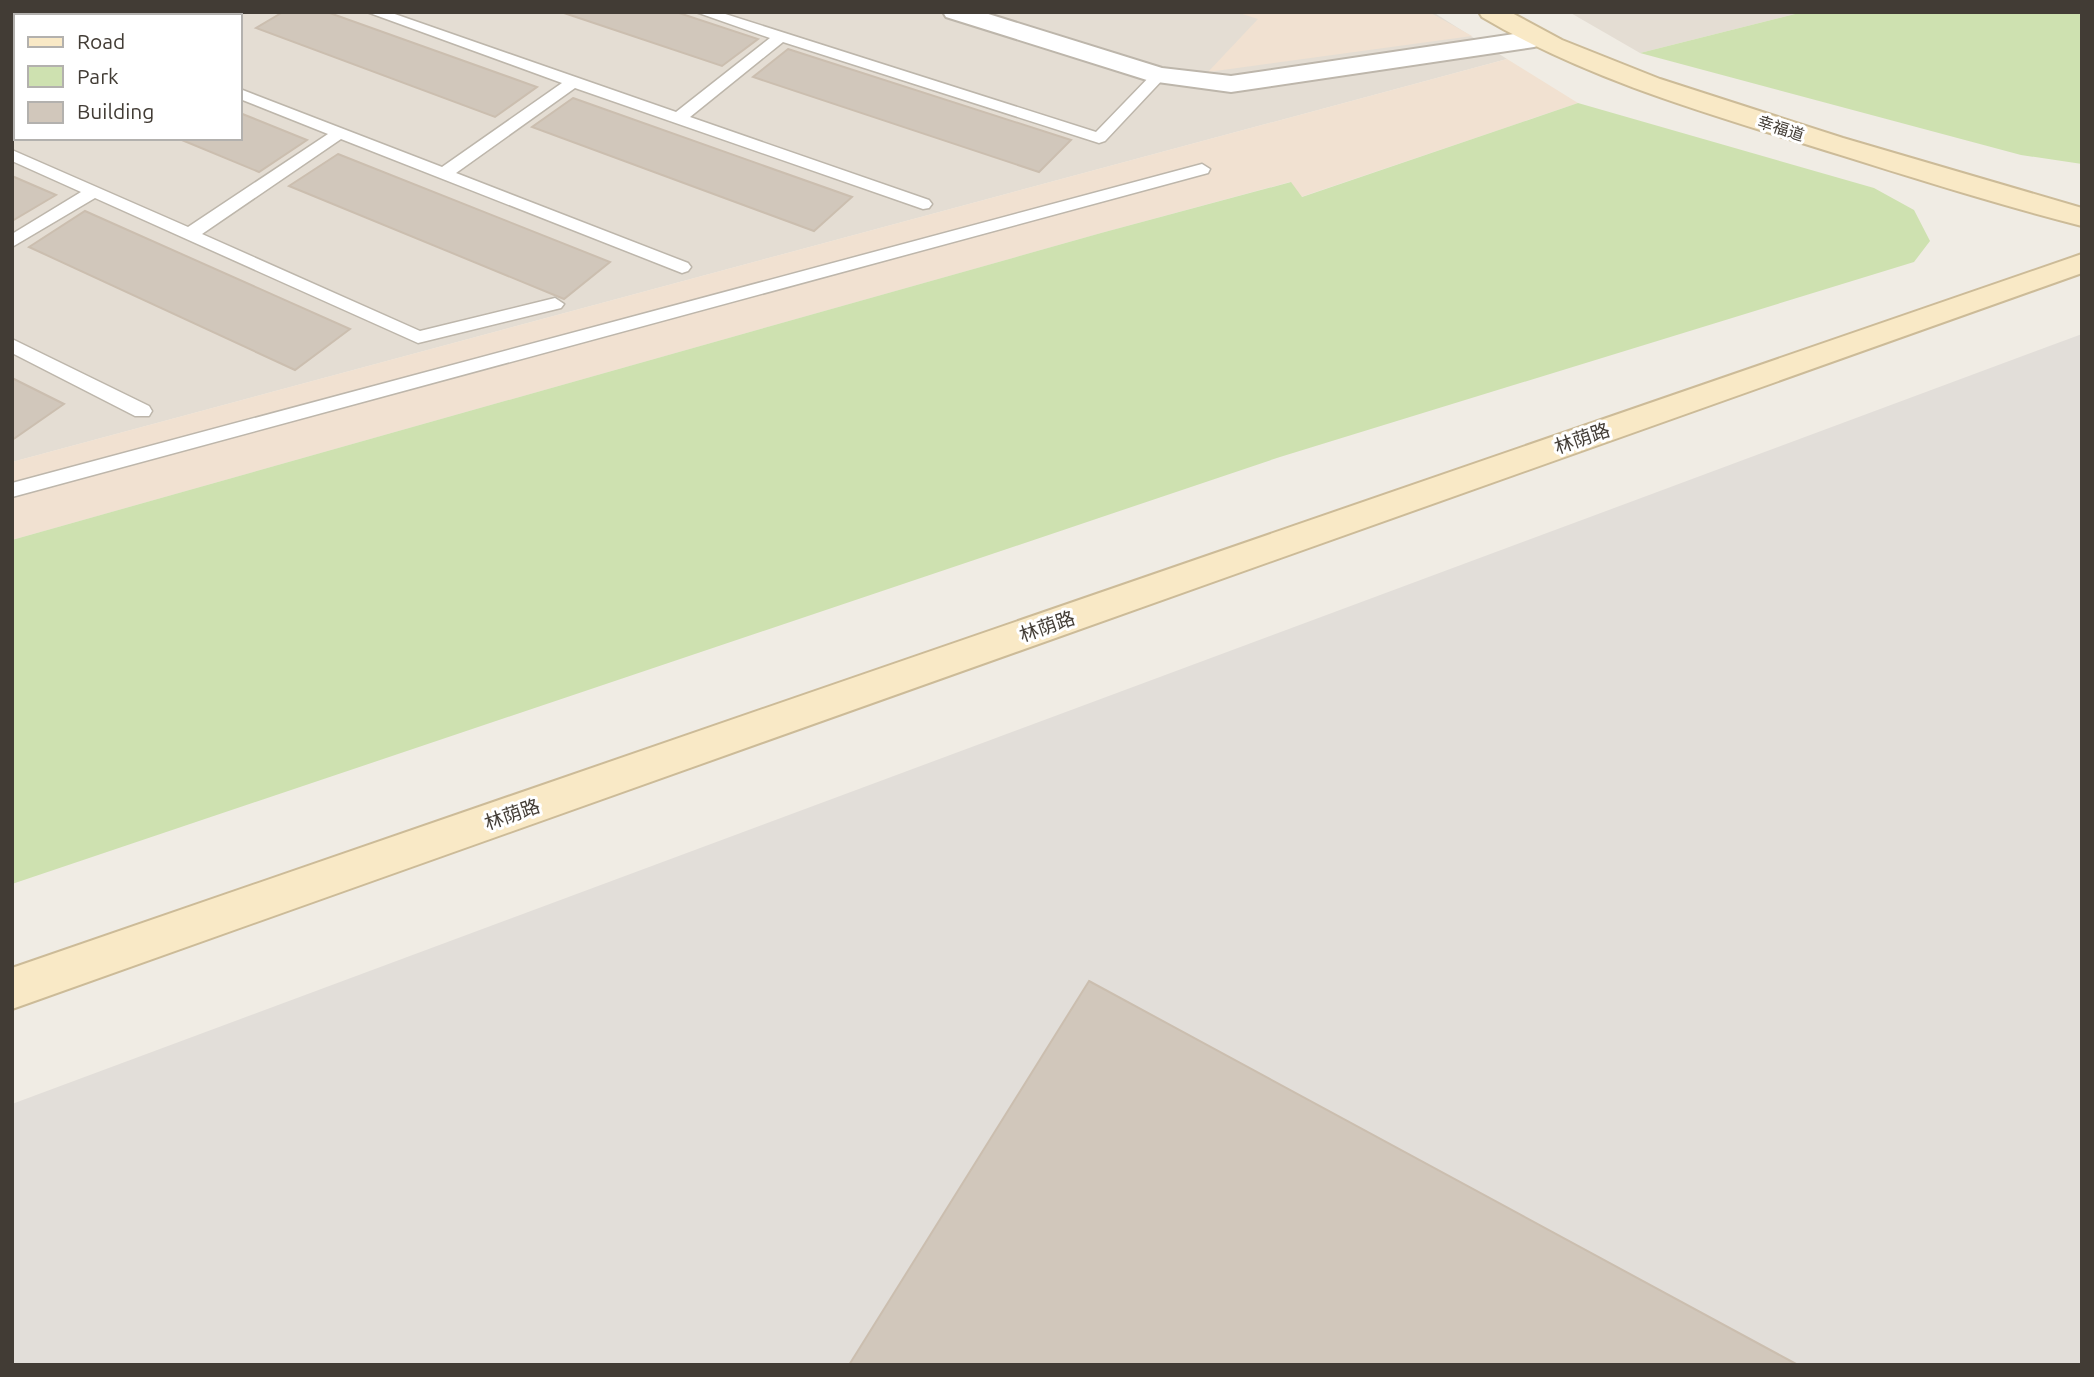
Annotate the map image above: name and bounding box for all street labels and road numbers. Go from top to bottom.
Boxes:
street label: 幸福道 [1755,112,1807,144]
street label: 林荫路 [1551,418,1613,458]
street label: 林荫路 [1016,606,1078,646]
street label: 林荫路 [481,794,543,834]

